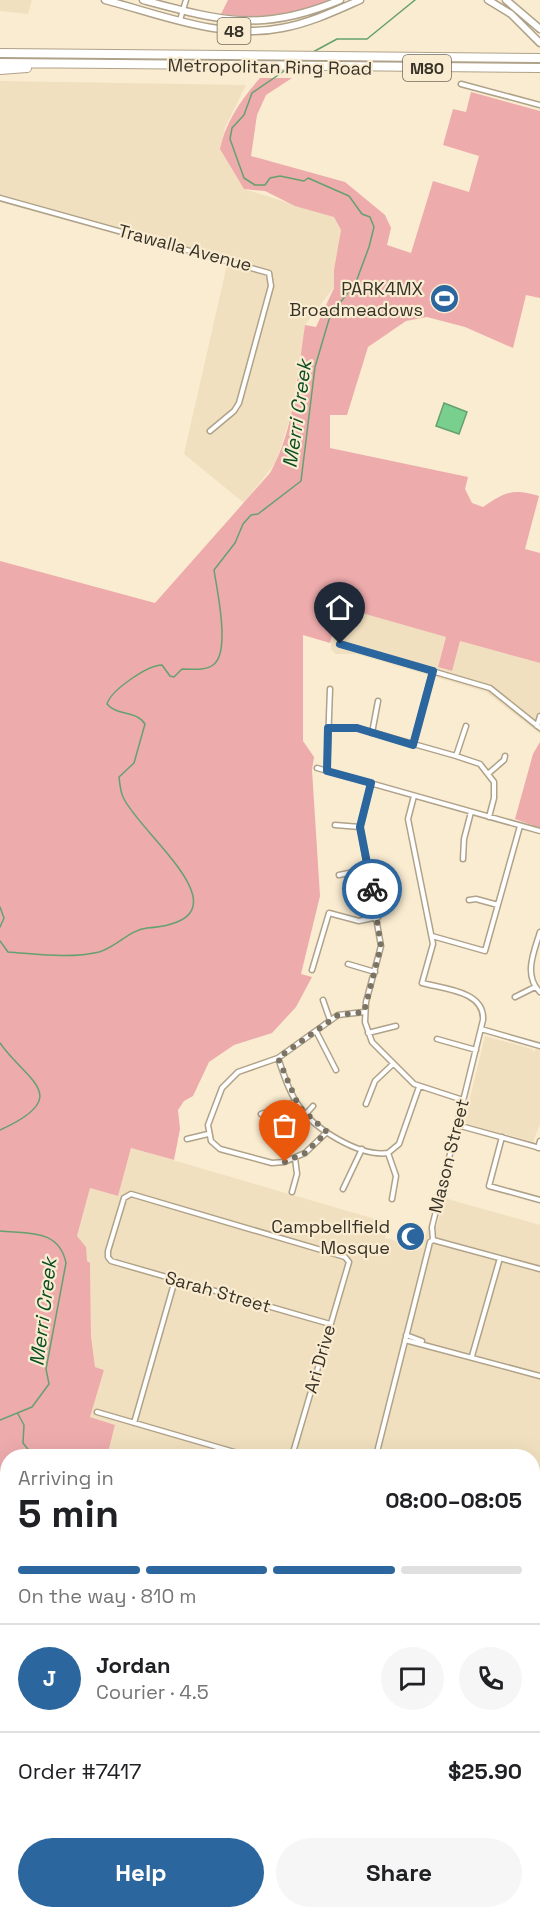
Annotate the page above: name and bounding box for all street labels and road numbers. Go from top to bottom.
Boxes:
road number: 48 [218,18,250,44]
street label: Metropolitan Ring Road [167,53,373,80]
road number: M80 [403,55,451,81]
street label: Trawalla Avenue [116,219,255,276]
street label: Mason Street [423,1096,474,1215]
street label: Sarah Street [163,1265,274,1318]
street label: Ari Drive [299,1322,340,1396]

